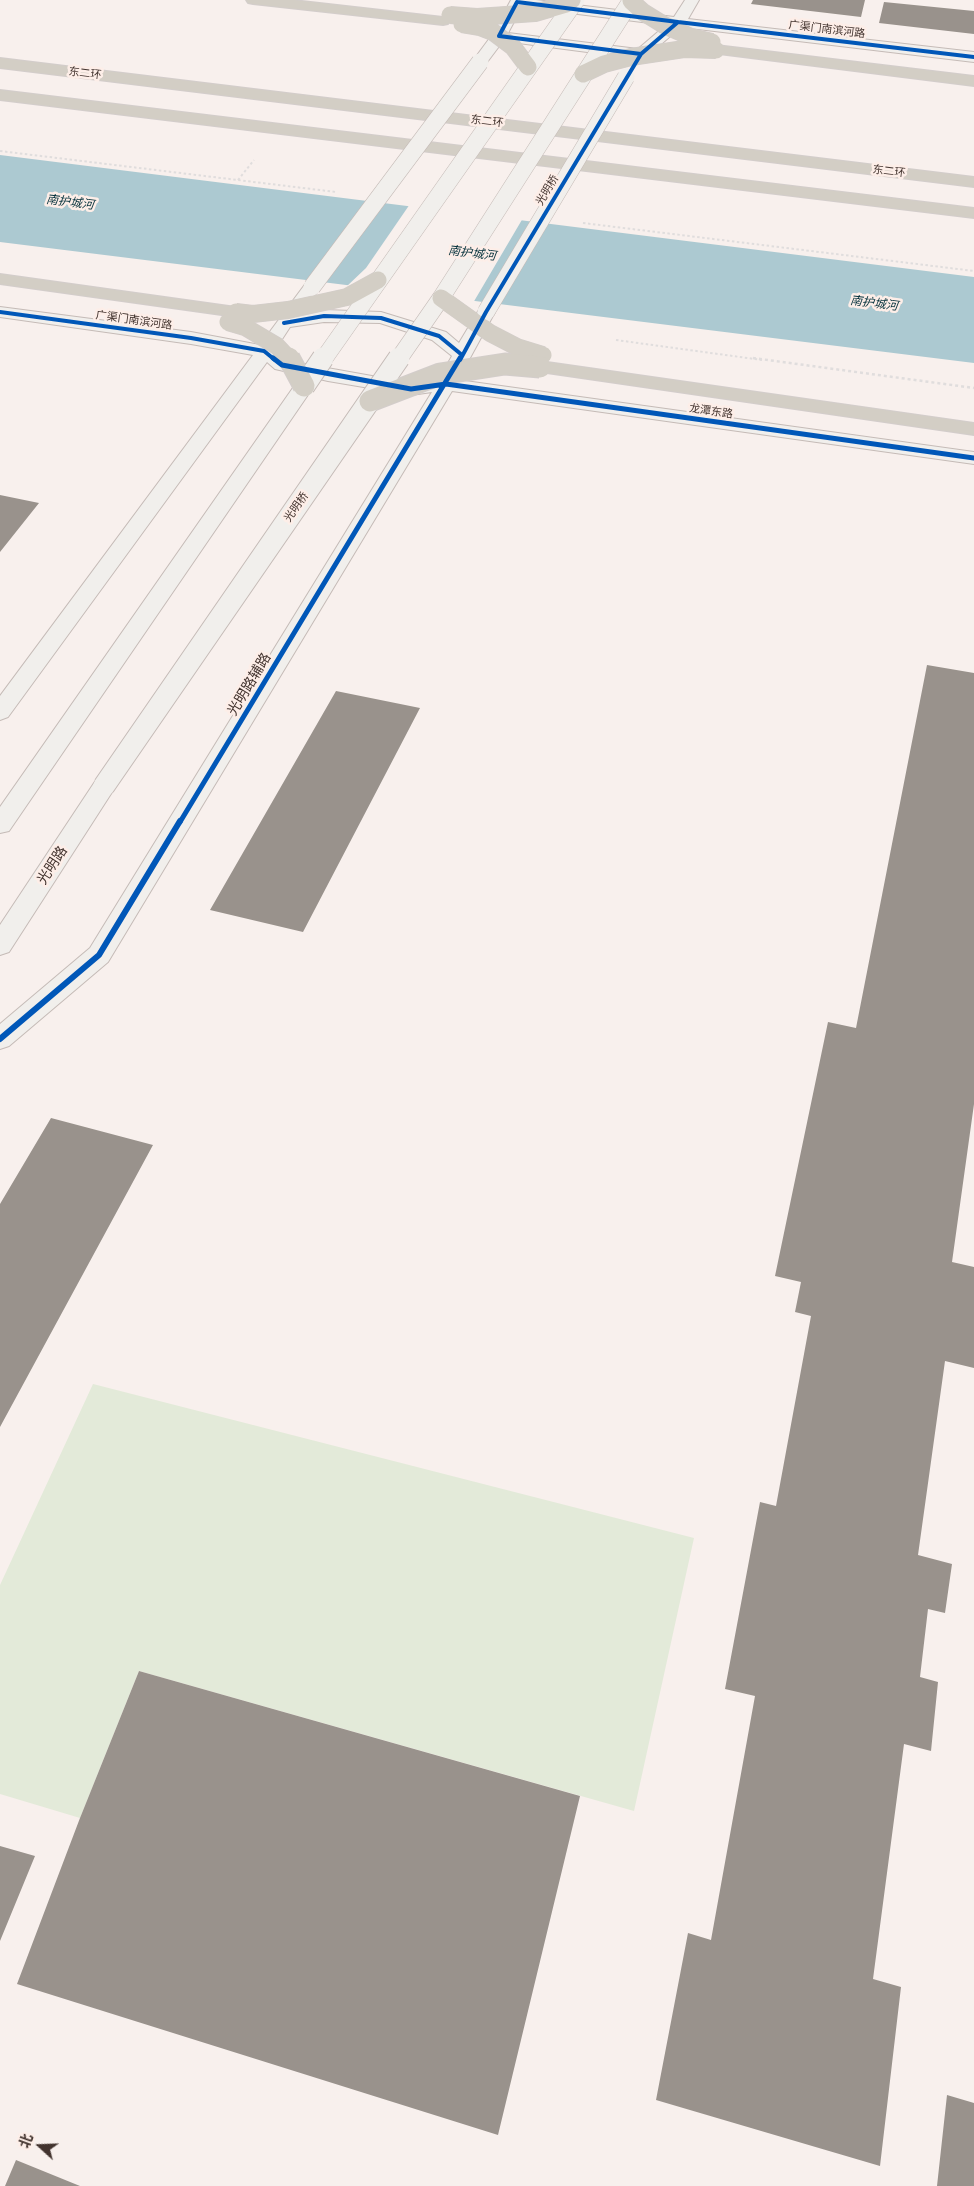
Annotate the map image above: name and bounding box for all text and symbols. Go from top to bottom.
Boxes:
street label: 广渠门南滨河路 [788,18,866,40]
street label: 东二环 [68,64,102,82]
street label: 东二环 [470,112,504,130]
street label: 东二环 [872,162,906,180]
street label: 光明桥 [533,172,561,208]
water label: 南护城河 [45,192,95,212]
water label: 南护城河 [447,243,497,263]
water label: 南护城河 [849,293,899,313]
street label: 广渠门南滨河路 [95,308,173,332]
street label: 龙潭东路 [688,401,734,421]
street label: 光明桥 [281,490,311,524]
street label: 光明路辅路 [224,650,274,718]
street label: 光明路 [34,843,70,887]
north arrow [15,2121,65,2171]
text: 北 [15,2131,36,2150]

